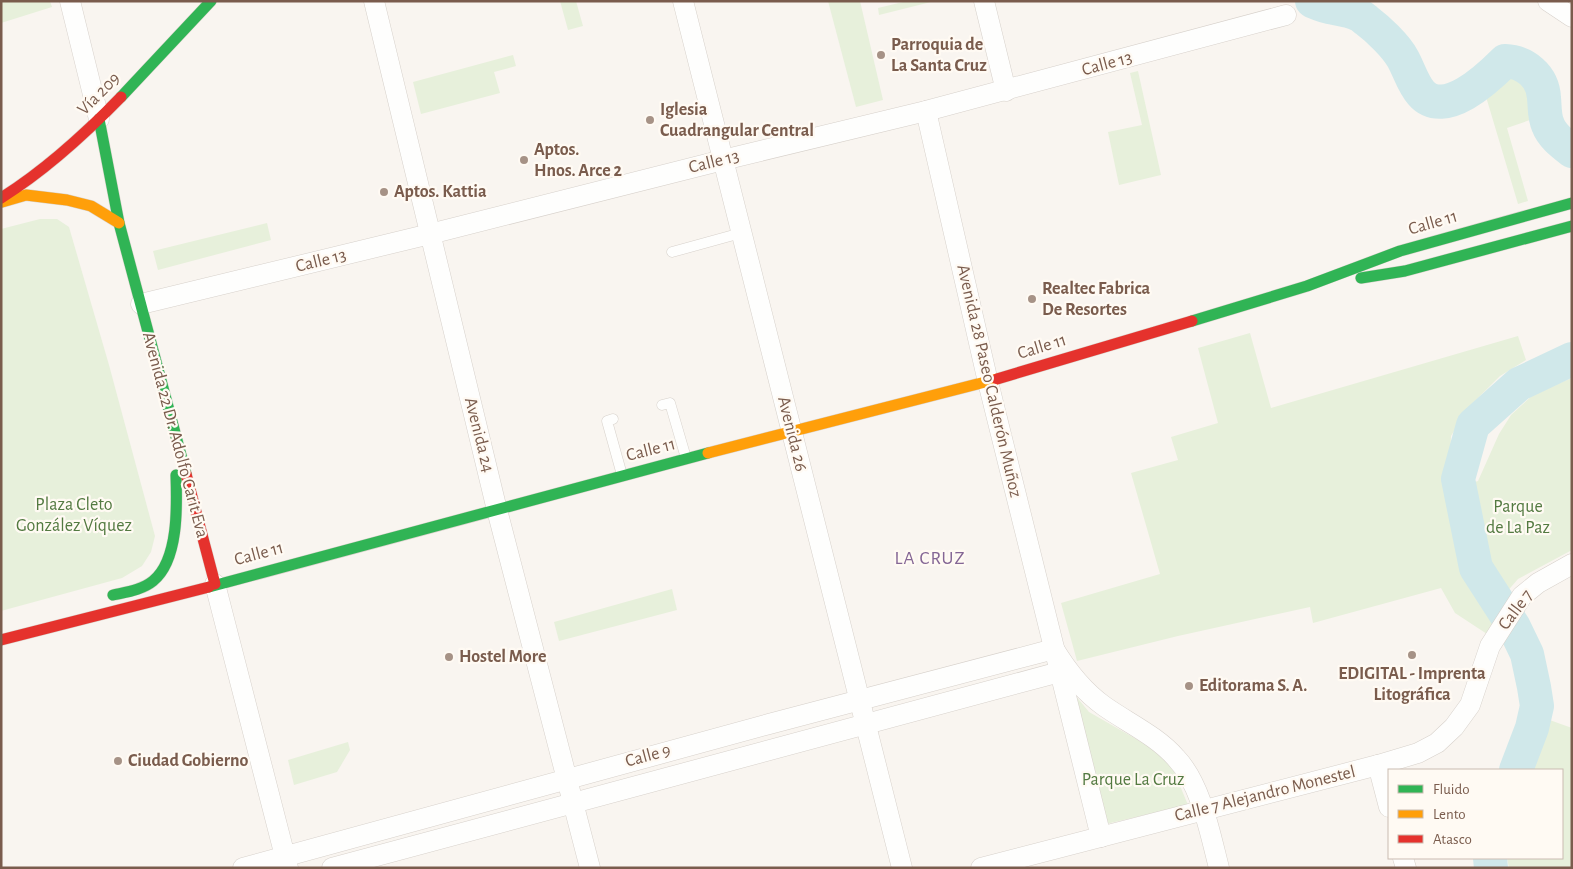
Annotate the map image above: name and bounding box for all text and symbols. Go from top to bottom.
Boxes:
place label: Parroquia de La Santa Cruz [891,36,987,75]
marker: Parroquia de La Santa Cruz [875,49,887,61]
street label: Calle 13 [1080,49,1134,79]
street label: Vía 209 [74,69,124,119]
place label: Iglesia Cuadrangular Central [660,101,814,140]
marker: Iglesia Cuadrangular Central [644,114,656,126]
place label: Aptos. Hnos. Arce 2 [534,141,622,180]
street label: Calle 13 [687,147,741,177]
marker: Aptos. Hnos. Arce 2 [518,154,530,166]
place label: Aptos. Kattia [394,183,487,201]
marker: Aptos. Kattia [378,186,390,198]
street label: Calle 11 [1406,207,1460,239]
street label: Calle 13 [294,246,348,276]
street label: Avenida 28 Paseo Calderón Muñoz [953,263,1025,499]
place label: Realtec Fabrica De Resortes [1042,280,1150,319]
marker: Realtec Fabrica De Resortes [1026,293,1038,305]
street label: Avenida 22 Dr. Adolfo Carit Eva [139,330,211,540]
street label: Calle 11 [1015,331,1069,363]
street label: Avenida 26 [774,395,810,473]
street label: Avenida 24 [461,396,497,475]
street label: Calle 11 [624,435,678,465]
park label: Plaza Cleto González Víquez [16,496,132,535]
park label: Parque de La Paz [1486,498,1550,537]
street label: Calle 11 [232,539,286,569]
district label: LA CRUZ [895,549,966,568]
street label: Calle 7 [1495,586,1537,634]
place label: Hostel More [459,648,546,666]
marker: EDIGITAL - Imprenta Litográfica [1406,649,1418,661]
marker: Hostel More [443,651,455,663]
place label: EDIGITAL - Imprenta Litográfica [1338,665,1486,704]
place label: Editorama S. A. [1199,677,1307,695]
marker: Editorama S. A. [1183,680,1195,692]
street label: Calle 9 [623,741,673,771]
place label: Ciudad Gobierno [128,752,248,770]
marker: Ciudad Gobierno [112,755,124,767]
street label: Calle 7 Alejandro Monestel [1173,763,1357,825]
legend [1388,769,1563,859]
park label: Parque La Cruz [1082,771,1184,789]
text: Fluido [1433,782,1470,797]
text: Lento [1433,807,1466,822]
text: Atasco [1433,832,1472,847]

